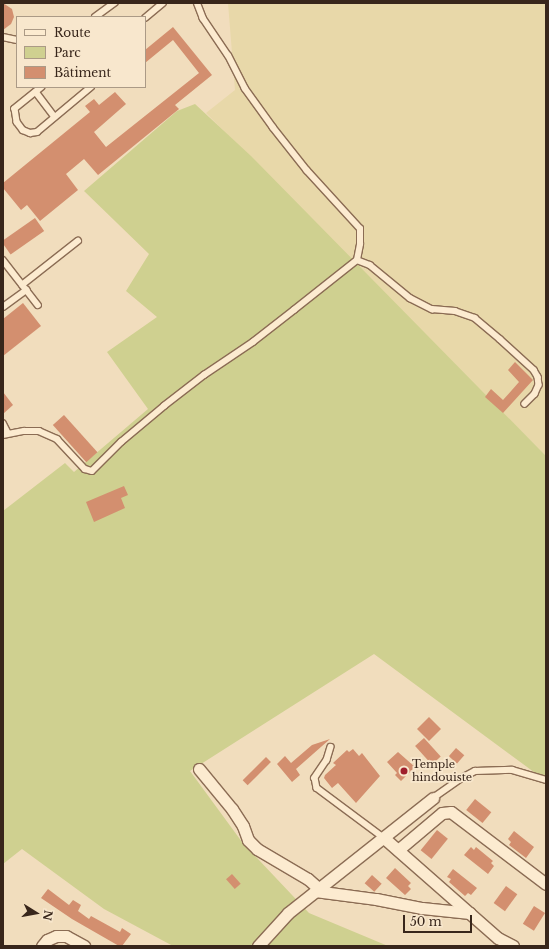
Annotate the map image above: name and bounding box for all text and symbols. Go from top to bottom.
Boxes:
legend [16,16,146,88]
text: Route [54,25,91,40]
text: Parc [54,45,81,60]
text: Bâtiment [54,65,111,80]
place label: Temple hindouiste [412,758,472,784]
marker: Temple hindouiste [399,766,409,776]
north arrow [16,893,56,933]
scale bar [405,907,474,933]
text: N [40,909,56,922]
text: 50 m [410,914,442,929]

